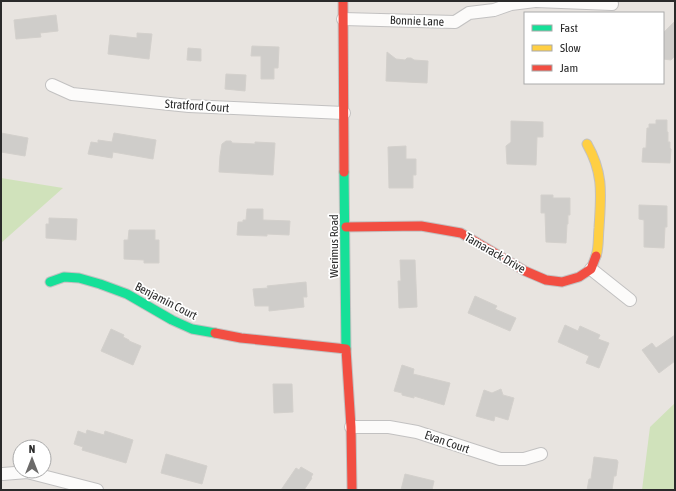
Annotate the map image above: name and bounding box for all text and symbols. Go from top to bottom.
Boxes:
legend [524,12,664,84]
street label: Bonnie Lane [390,13,444,29]
text: Fast [560,21,578,35]
text: Slow [560,41,581,55]
text: Jam [560,61,578,75]
street label: Stratford Court [164,97,230,115]
street label: Werimus Road [327,214,341,278]
street label: Tamarack Drive [462,230,528,276]
street label: Benjamin Court [133,279,200,323]
street label: Evan Court [423,428,472,456]
north arrow [12,439,52,479]
text: N [29,443,35,455]

